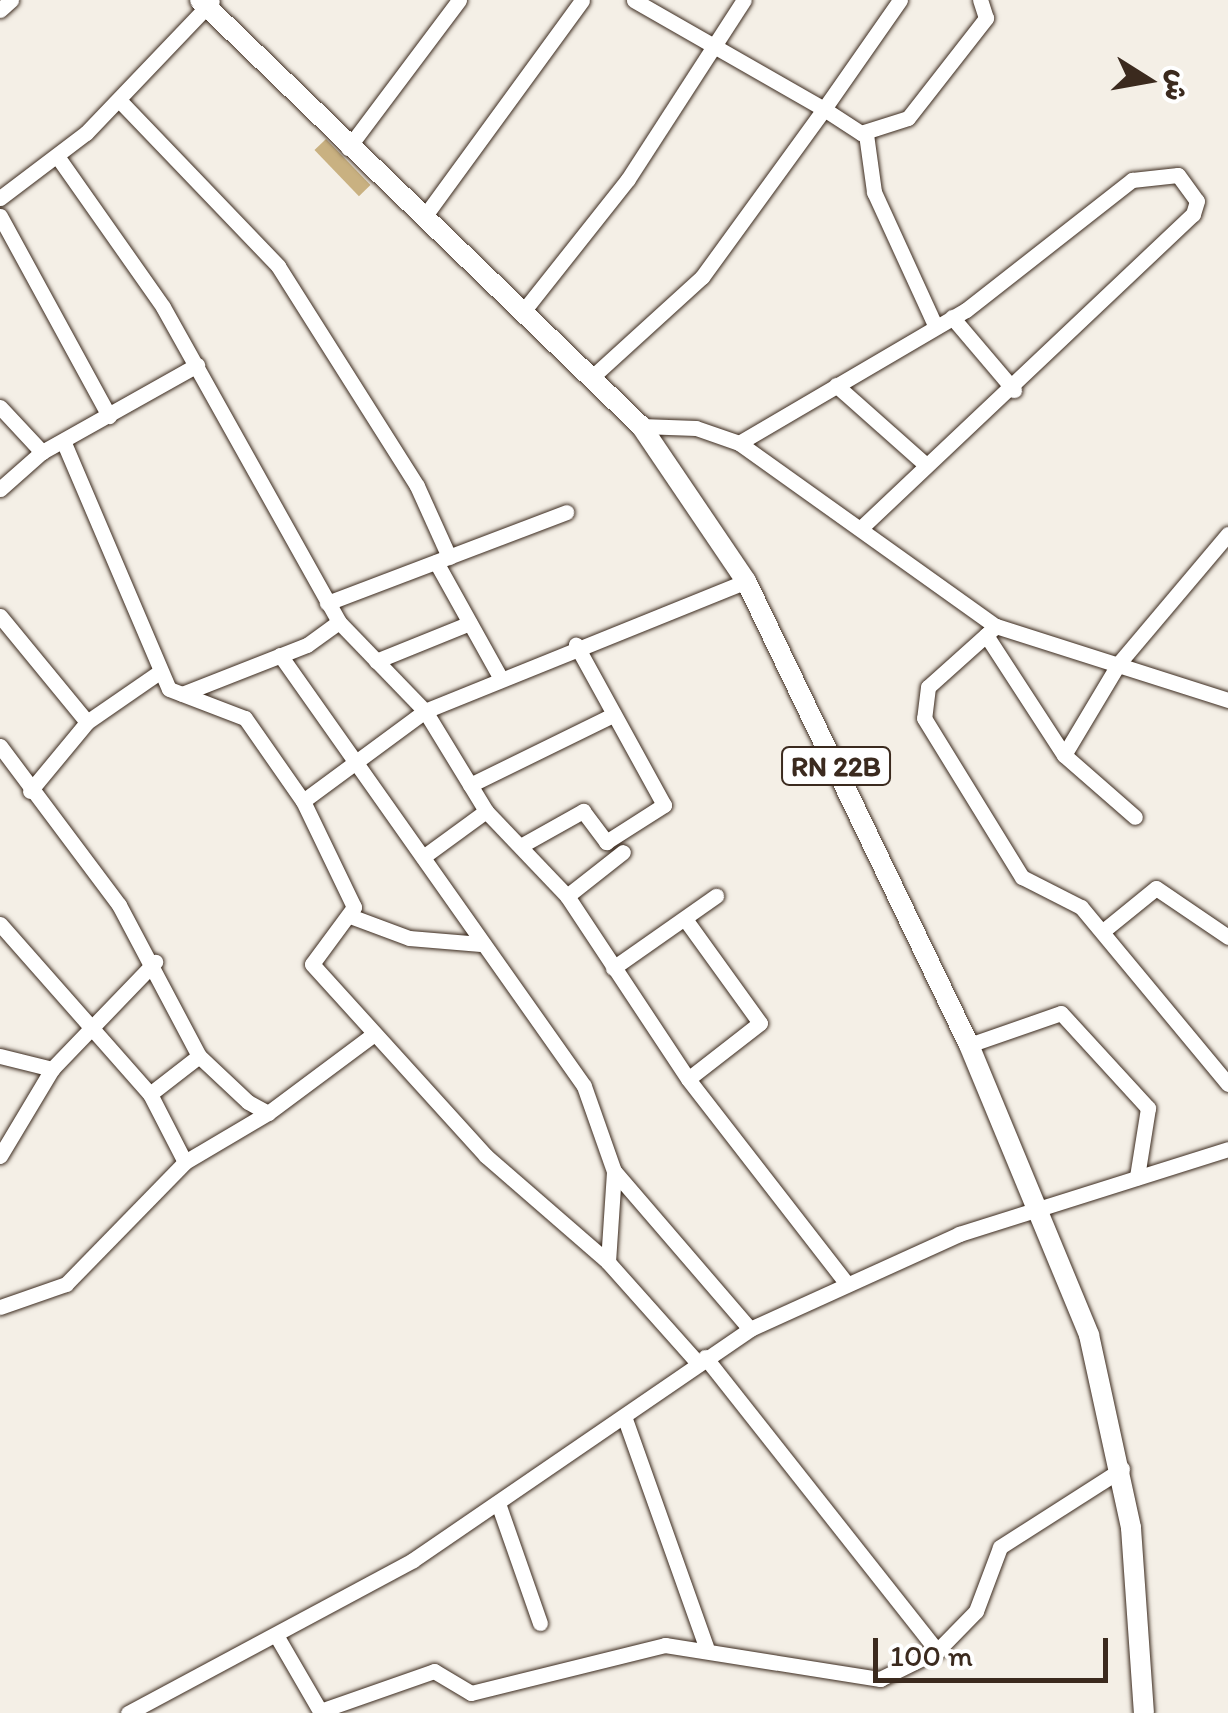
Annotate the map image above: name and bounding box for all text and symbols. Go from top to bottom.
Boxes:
north arrow [1098,30,1198,130]
text: ش [1158,67,1197,104]
road number: RN 22B [781,743,891,789]
scale bar [878,1618,1113,1680]
text: 100 m [890,1637,973,1674]

